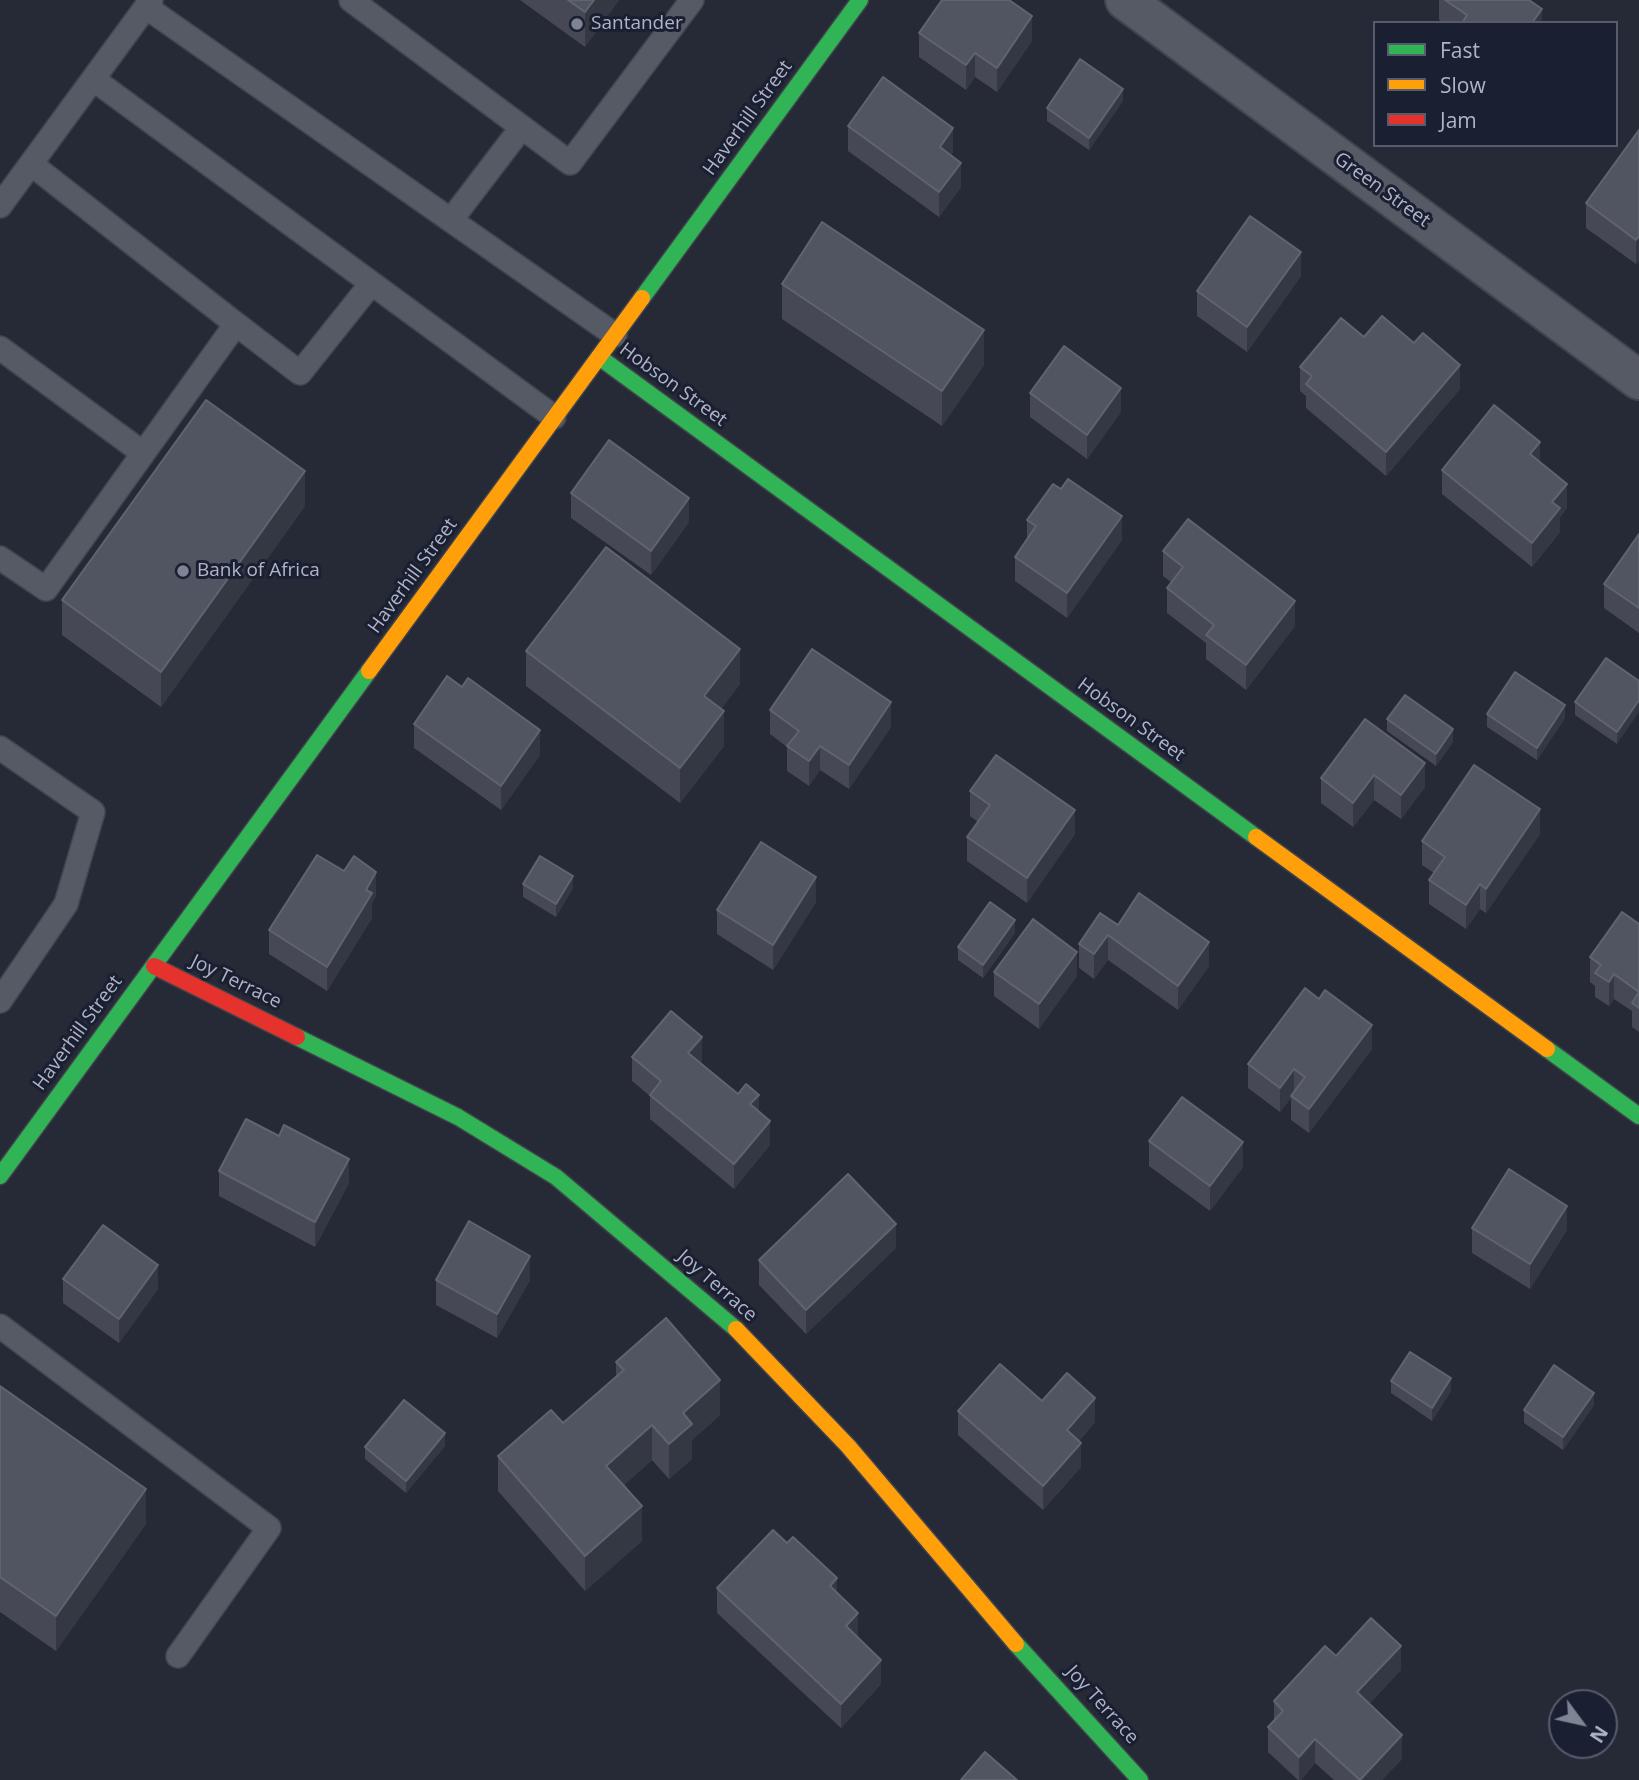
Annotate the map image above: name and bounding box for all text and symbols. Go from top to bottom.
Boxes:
place label: Santander [591,13,683,35]
marker: Santander [569,16,585,32]
legend [1373,21,1618,147]
text: Fast [1440,36,1480,64]
street label: Haverhill Street [699,56,797,180]
text: Slow [1440,71,1486,99]
text: Jam [1440,106,1477,134]
street label: Green Street [1330,148,1434,232]
street label: Hobson Street [615,338,731,432]
street label: Haverhill Street [364,514,462,638]
place label: Bank of Africa [197,560,320,582]
marker: Bank of Africa [175,563,191,579]
street label: Hobson Street [1073,673,1189,767]
street label: Joy Terrace [187,950,285,1014]
street label: Haverhill Street [29,971,127,1095]
street label: Joy Terrace [673,1245,761,1327]
street label: Joy Terrace [1061,1661,1143,1749]
north arrow [1548,1689,1618,1759]
text: N [1584,1721,1614,1748]

